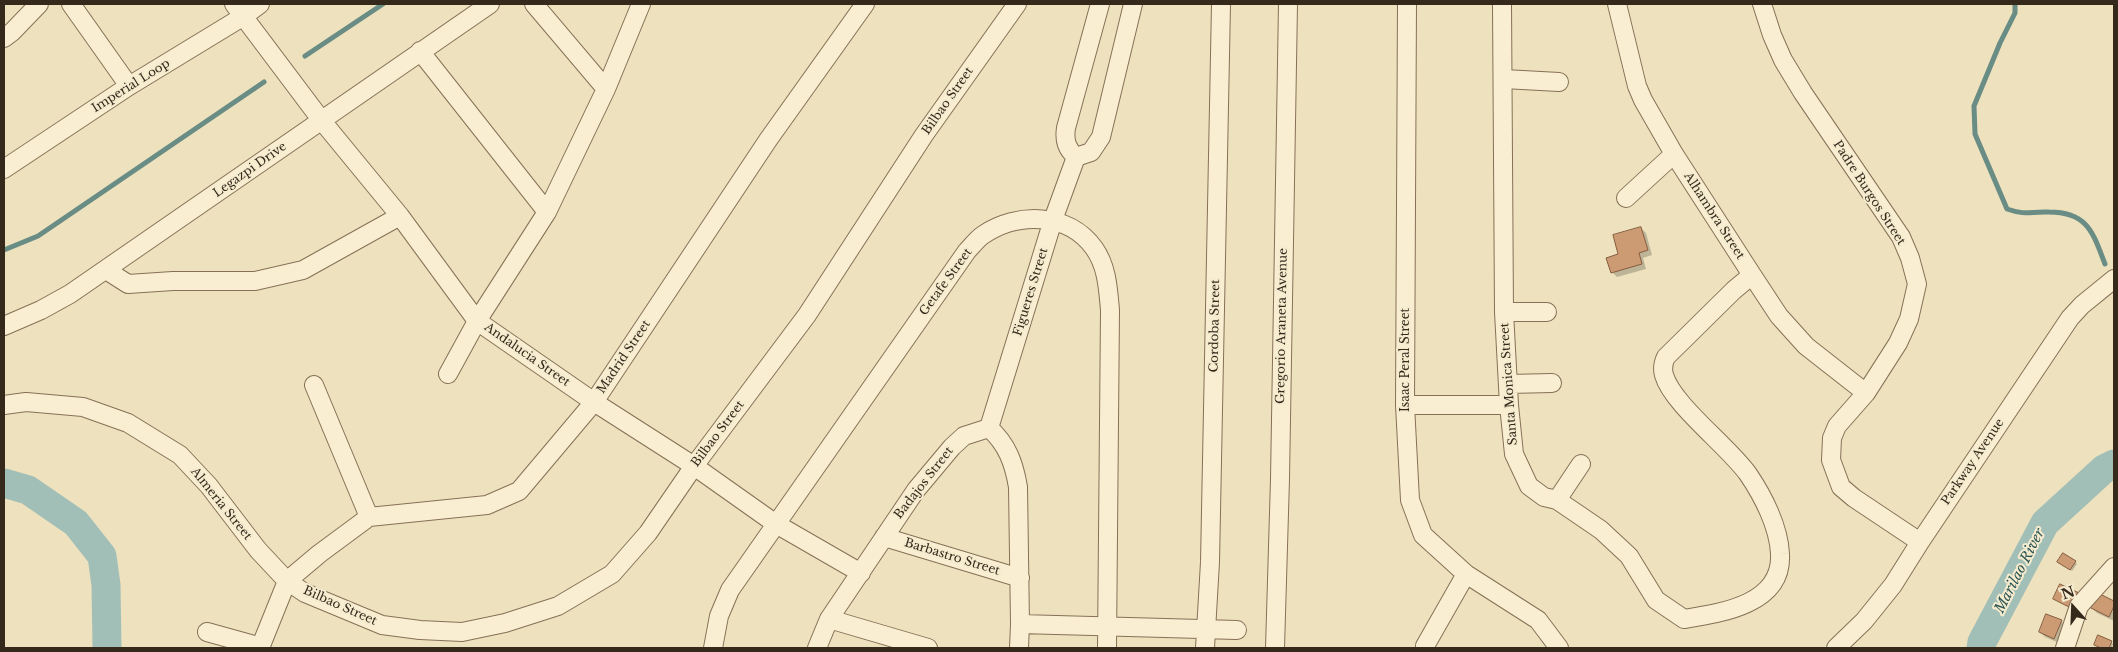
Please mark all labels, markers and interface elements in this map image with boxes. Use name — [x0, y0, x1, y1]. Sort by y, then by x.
street label: Imperial Loop — [89, 56, 173, 116]
street label: Bilbao Street — [919, 64, 977, 138]
street label: Padre Burgos Street — [1830, 138, 1908, 248]
street label: Legazpi Drive — [211, 139, 289, 201]
street label: Alhambra Street — [1681, 170, 1747, 262]
street label: Getafe Street — [917, 246, 975, 318]
street label: Figueres Street — [1011, 246, 1051, 338]
street label: Gregorio Araneta Avenue — [1273, 248, 1291, 404]
street label: Cordoba Street — [1207, 279, 1223, 373]
street label: Isaac Peral Street — [1399, 308, 1413, 412]
street label: Madrid Street — [594, 318, 654, 396]
street label: Andalucia Street — [482, 320, 572, 390]
street label: Santa Monica Street — [1498, 322, 1520, 446]
street label: Bilbao Street — [688, 398, 748, 470]
street label: Parkway Avenue — [1939, 416, 2007, 508]
street label: Badajos Street — [892, 444, 956, 522]
street label: Almeria Street — [187, 465, 255, 543]
water label: Marilao River — [1991, 526, 2049, 616]
street label: Barbastro Street — [903, 536, 1001, 578]
north arrow — [2048, 582, 2098, 632]
text: N — [2059, 582, 2077, 604]
street label: Bilbao Street — [301, 583, 379, 629]

